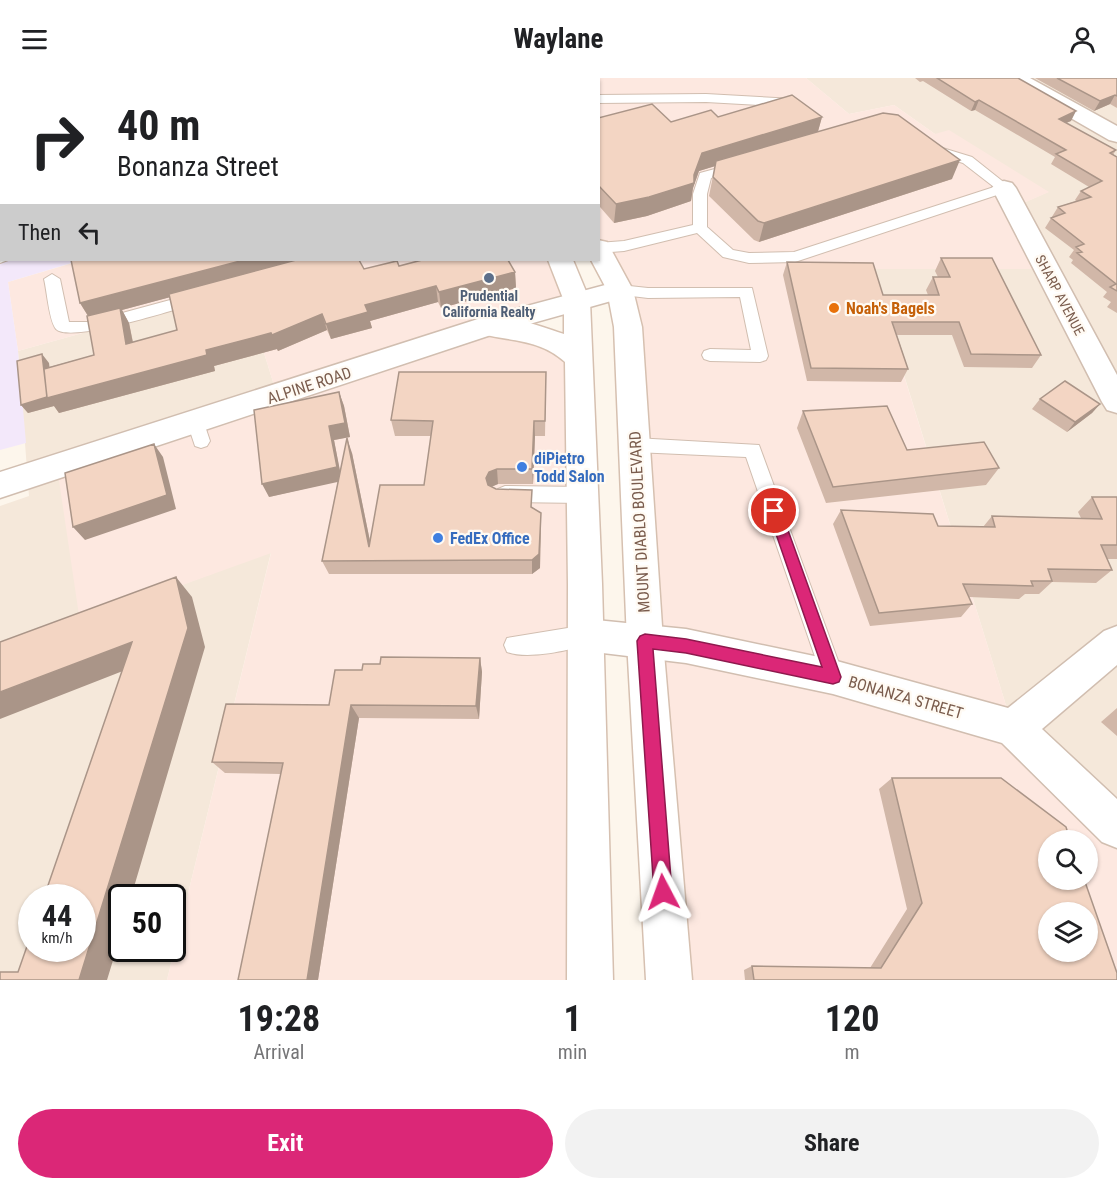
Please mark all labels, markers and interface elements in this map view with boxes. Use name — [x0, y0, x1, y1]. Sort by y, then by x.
icon: menu — [18, 23, 51, 56]
text: Waylane — [513, 23, 604, 55]
icon: person — [1066, 23, 1099, 56]
text: 40 m — [117, 101, 200, 150]
icon: right — [18, 102, 96, 180]
text: Bonanza Street — [117, 151, 279, 183]
icon: left — [73, 216, 106, 249]
text: Then — [18, 220, 61, 245]
street label: SHARP AVENUE — [1032, 252, 1088, 338]
marker: Prudential California Realty — [482, 271, 496, 285]
place label: Prudential California Realty — [442, 288, 536, 320]
place label: Noah's Bagels — [846, 299, 935, 318]
marker: Noah's Bagels — [827, 301, 841, 315]
street label: ALPINE ROAD — [265, 363, 354, 408]
street label: MOUNT DIABLO BOULEVARD — [625, 431, 654, 613]
place label: diPietro Todd Salon — [534, 449, 605, 486]
marker: diPietro Todd Salon — [515, 460, 529, 474]
pin — [748, 485, 799, 536]
icon: arrive — [757, 494, 790, 527]
place label: FedEx Office — [450, 529, 530, 548]
marker: FedEx Office — [431, 531, 445, 545]
street label: BONANZA STREET — [846, 672, 965, 723]
map controls — [1038, 830, 1098, 962]
button: search — [1038, 830, 1098, 890]
position arrow — [631, 860, 695, 924]
speed limit sign: 50 — [108, 884, 186, 962]
text: 44 — [42, 898, 72, 933]
button: layers — [1038, 902, 1098, 962]
text: km/h — [42, 929, 72, 947]
text: 19:28 — [238, 998, 320, 1040]
text: 1 — [563, 998, 582, 1040]
text: 120 — [825, 998, 879, 1040]
text: Arrival — [253, 1040, 304, 1064]
text: min — [558, 1040, 587, 1064]
text: m — [845, 1040, 860, 1064]
button: Exit — [18, 1109, 553, 1178]
button: Share — [565, 1109, 1099, 1178]

